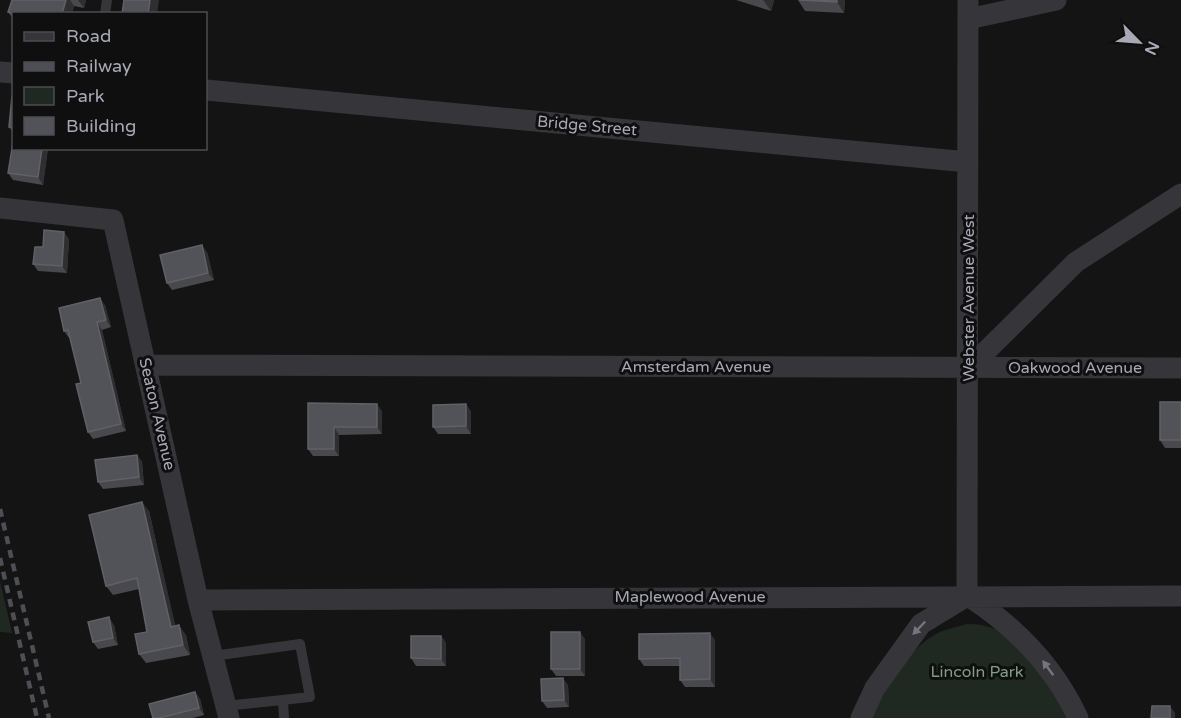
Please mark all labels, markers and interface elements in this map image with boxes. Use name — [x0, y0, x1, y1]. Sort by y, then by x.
legend — [12, 12, 207, 150]
north arrow — [1109, 12, 1169, 72]
text: Road — [66, 25, 111, 47]
text: N — [1140, 38, 1163, 58]
text: Railway — [66, 55, 132, 77]
text: Park — [66, 85, 105, 107]
street label: Bridge Street — [536, 112, 638, 140]
text: Building — [66, 115, 136, 137]
street label: Webster Avenue West — [959, 214, 979, 382]
street label: Seaton Avenue — [134, 356, 180, 472]
street label: Amsterdam Avenue — [621, 357, 771, 377]
street label: Oakwood Avenue — [1008, 358, 1142, 378]
street label: Maplewood Avenue — [614, 587, 766, 607]
one-way arrow — [913, 621, 927, 635]
one-way arrow — [1042, 661, 1054, 677]
park label: Lincoln Park — [930, 662, 1024, 682]

